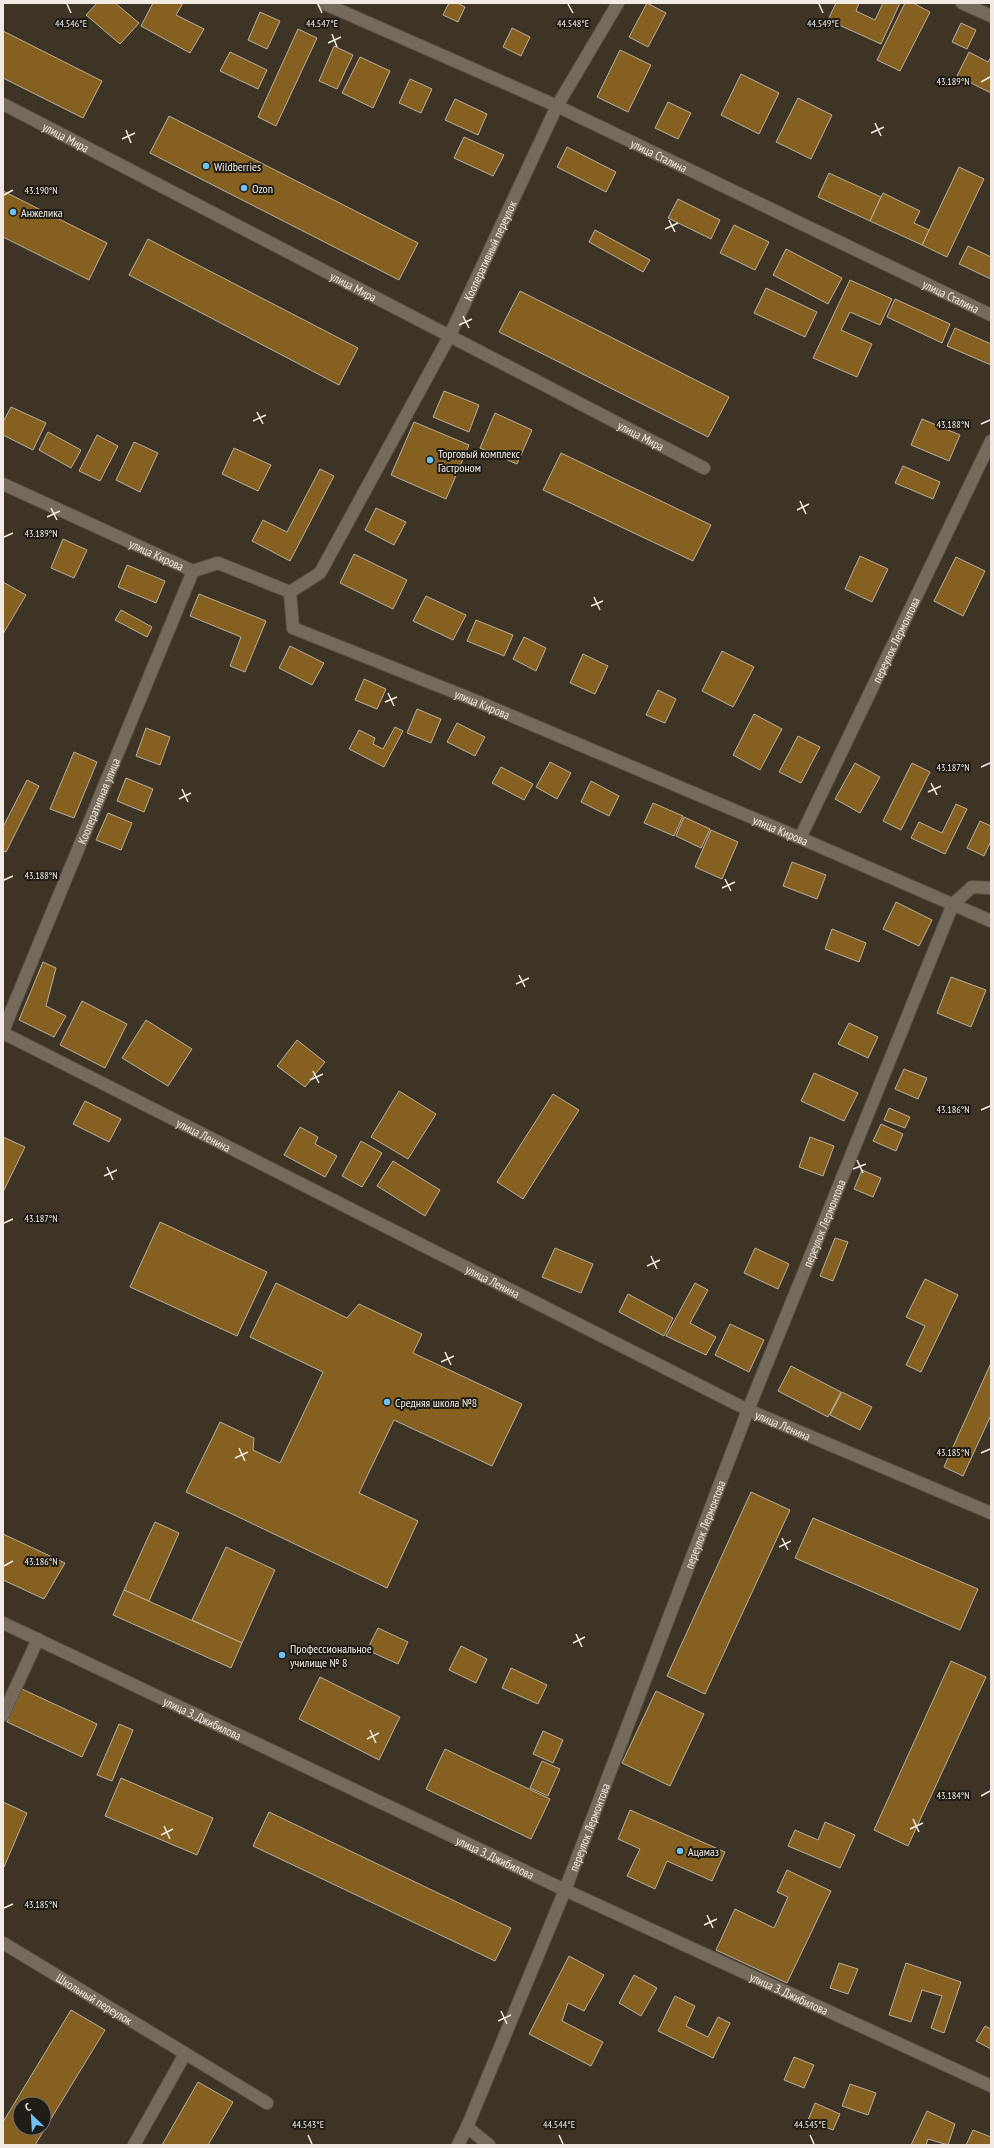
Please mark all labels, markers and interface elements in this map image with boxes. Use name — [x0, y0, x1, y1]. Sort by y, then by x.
text: 44.546°E — [55, 17, 87, 30]
text: 44.547°E — [306, 17, 338, 30]
text: 44.548°E — [557, 17, 589, 30]
text: 44.549°E — [807, 17, 839, 30]
text: 43.189°N — [936, 75, 970, 88]
street label: улица Мира — [40, 118, 92, 155]
street label: улица Сталина — [628, 135, 690, 175]
place label: Wildberries — [214, 159, 261, 174]
marker: Wildberries — [201, 161, 211, 171]
place label: Ozon — [252, 181, 273, 196]
marker: Ozon — [239, 183, 249, 193]
text: 43.190°N — [24, 184, 58, 197]
street label: Кооперативный переулок — [460, 198, 519, 303]
place label: Анжелика — [21, 205, 63, 220]
marker: Анжелика — [8, 207, 18, 217]
street label: улица Мира — [328, 268, 379, 304]
street label: улица Сталина — [920, 276, 982, 316]
street label: улица Мира — [615, 417, 667, 454]
text: 43.188°N — [936, 418, 970, 431]
place label: Торговый комплекс Гастроном — [438, 446, 521, 475]
marker: Торговый комплекс Гастроном — [425, 455, 435, 465]
text: 43.189°N — [24, 527, 58, 540]
street label: улица Кирова — [127, 535, 187, 573]
street label: переулок Лермонтова — [868, 594, 922, 685]
street label: улица Кирова — [452, 686, 512, 722]
street label: Кооперативная улица — [74, 755, 123, 846]
text: 43.187°N — [936, 761, 970, 774]
street label: улица Кирова — [751, 812, 811, 848]
text: 43.188°N — [24, 869, 58, 882]
text: 43.186°N — [936, 1103, 970, 1116]
street label: улица Ленина — [174, 1115, 234, 1155]
street label: переулок Лермонтова — [799, 1177, 848, 1269]
text: 43.187°N — [24, 1212, 58, 1225]
street label: улица Ленина — [463, 1261, 523, 1301]
place label: Средняя школа №8 — [395, 1395, 477, 1410]
marker: Средняя школа №8 — [382, 1397, 392, 1407]
street label: улица Ленина — [753, 1406, 813, 1443]
text: 43.185°N — [936, 1446, 970, 1459]
street label: переулок Лермонтова — [681, 1478, 728, 1571]
text: 43.186°N — [24, 1555, 58, 1568]
place label: Профессиональное училище № 8 — [290, 1641, 372, 1670]
marker: Профессиональное училище № 8 — [277, 1650, 287, 1660]
street label: улица З. Джибилова — [161, 1693, 244, 1743]
street label: переулок Лермонтова — [565, 1781, 613, 1873]
text: 43.184°N — [936, 1789, 970, 1802]
street label: улица З. Джибилова — [454, 1832, 537, 1882]
place label: Ацамаз — [688, 1844, 719, 1859]
marker: Ацамаз — [675, 1846, 685, 1856]
text: 43.185°N — [24, 1898, 58, 1911]
street label: улица З. Джибилова — [748, 1969, 831, 2018]
street label: Школьный переулок — [54, 1970, 136, 2027]
north arrow — [12, 2096, 52, 2136]
text: С — [23, 2100, 33, 2114]
text: 44.543°E — [292, 2118, 324, 2131]
text: 44.544°E — [543, 2118, 575, 2131]
text: 44.545°E — [794, 2118, 826, 2131]

